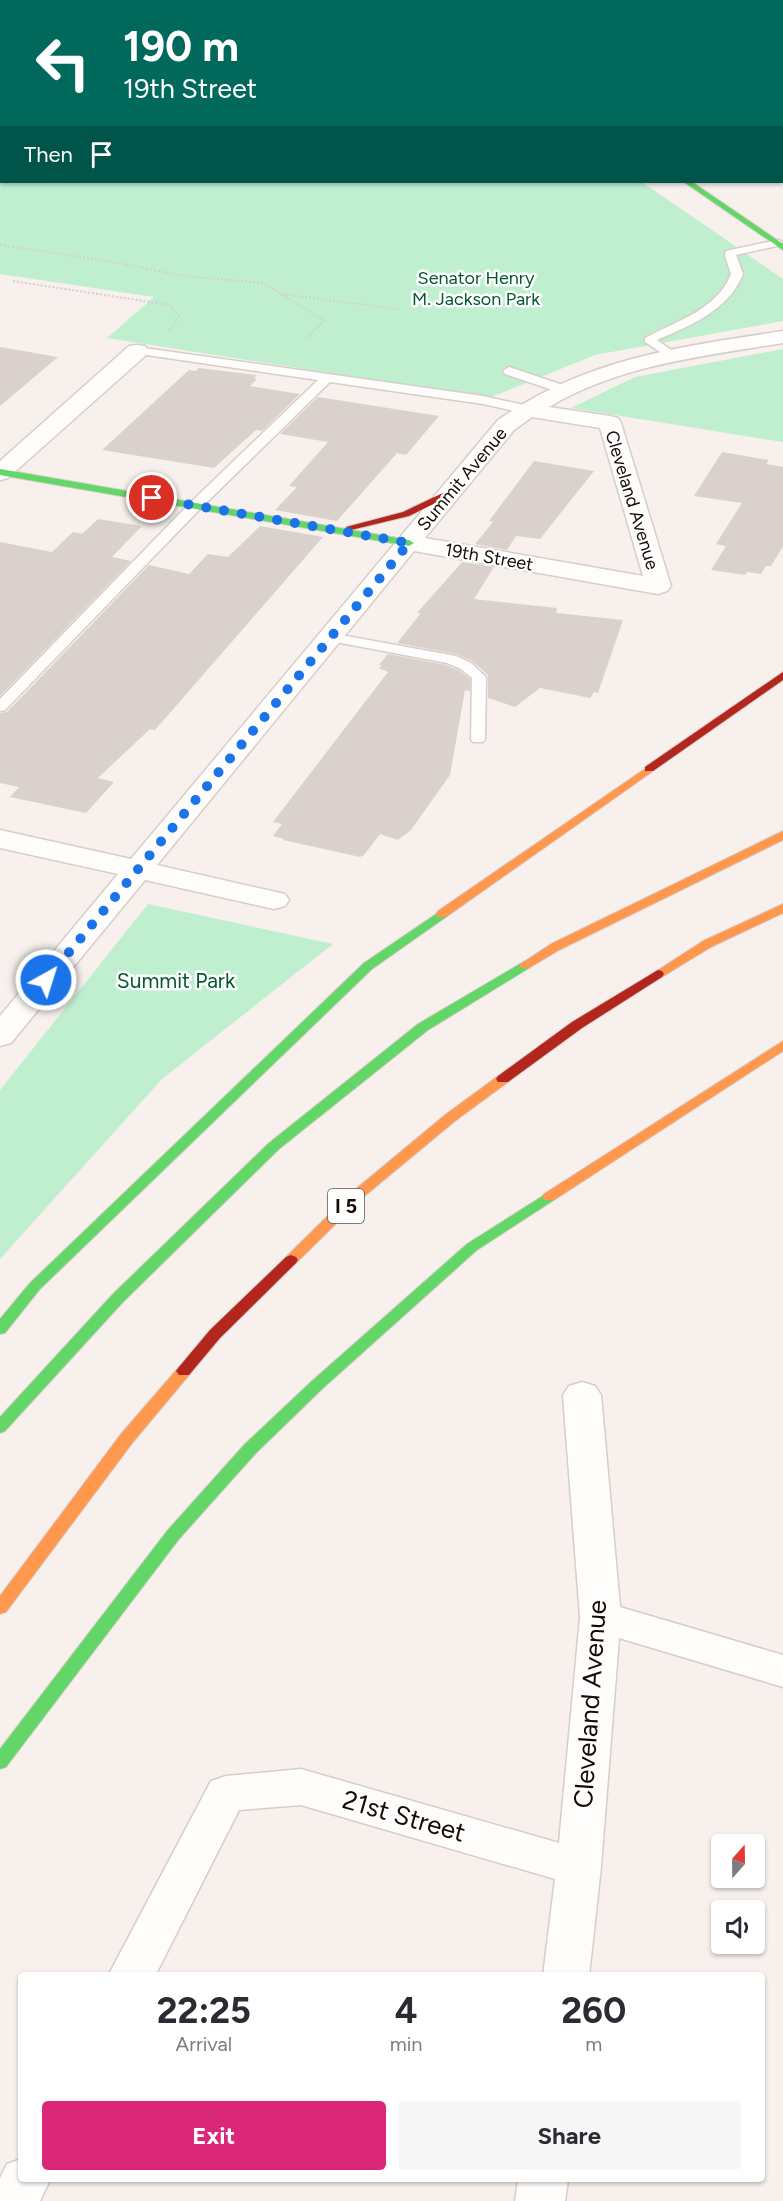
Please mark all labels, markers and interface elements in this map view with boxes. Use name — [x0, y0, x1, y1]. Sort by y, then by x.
text: 190 m — [123, 21, 239, 72]
icon: left — [24, 24, 102, 102]
text: 19th Street — [123, 72, 257, 105]
icon: arrive — [85, 138, 118, 171]
text: Then — [24, 141, 73, 168]
park label: Senator Henry M. Jackson Park — [412, 267, 540, 310]
street label: Summit Avenue — [412, 423, 512, 535]
street label: Cleveland Avenue — [600, 428, 664, 572]
pin — [126, 472, 177, 523]
icon: arrive — [135, 481, 168, 514]
street label: 19th Street — [443, 538, 535, 576]
position arrow — [14.0, 948, 78.0, 1012]
park label: Summit Park — [117, 968, 236, 993]
road number: I 5 — [328, 1189, 364, 1223]
street label: Cleveland Avenue — [567, 1599, 613, 1809]
street label: 21st Street — [339, 1783, 469, 1849]
north arrow — [711, 1834, 765, 1888]
map controls — [711, 1834, 765, 1954]
button: sound — [711, 1900, 765, 1954]
text: 22:25 — [157, 1989, 251, 2032]
text: 4 — [395, 1989, 418, 2032]
text: 260 — [561, 1989, 626, 2032]
text: Arrival — [176, 2032, 232, 2056]
text: min — [390, 2032, 423, 2056]
text: m — [585, 2032, 602, 2056]
button: Exit — [42, 2101, 386, 2170]
button: Share — [398, 2101, 741, 2170]

